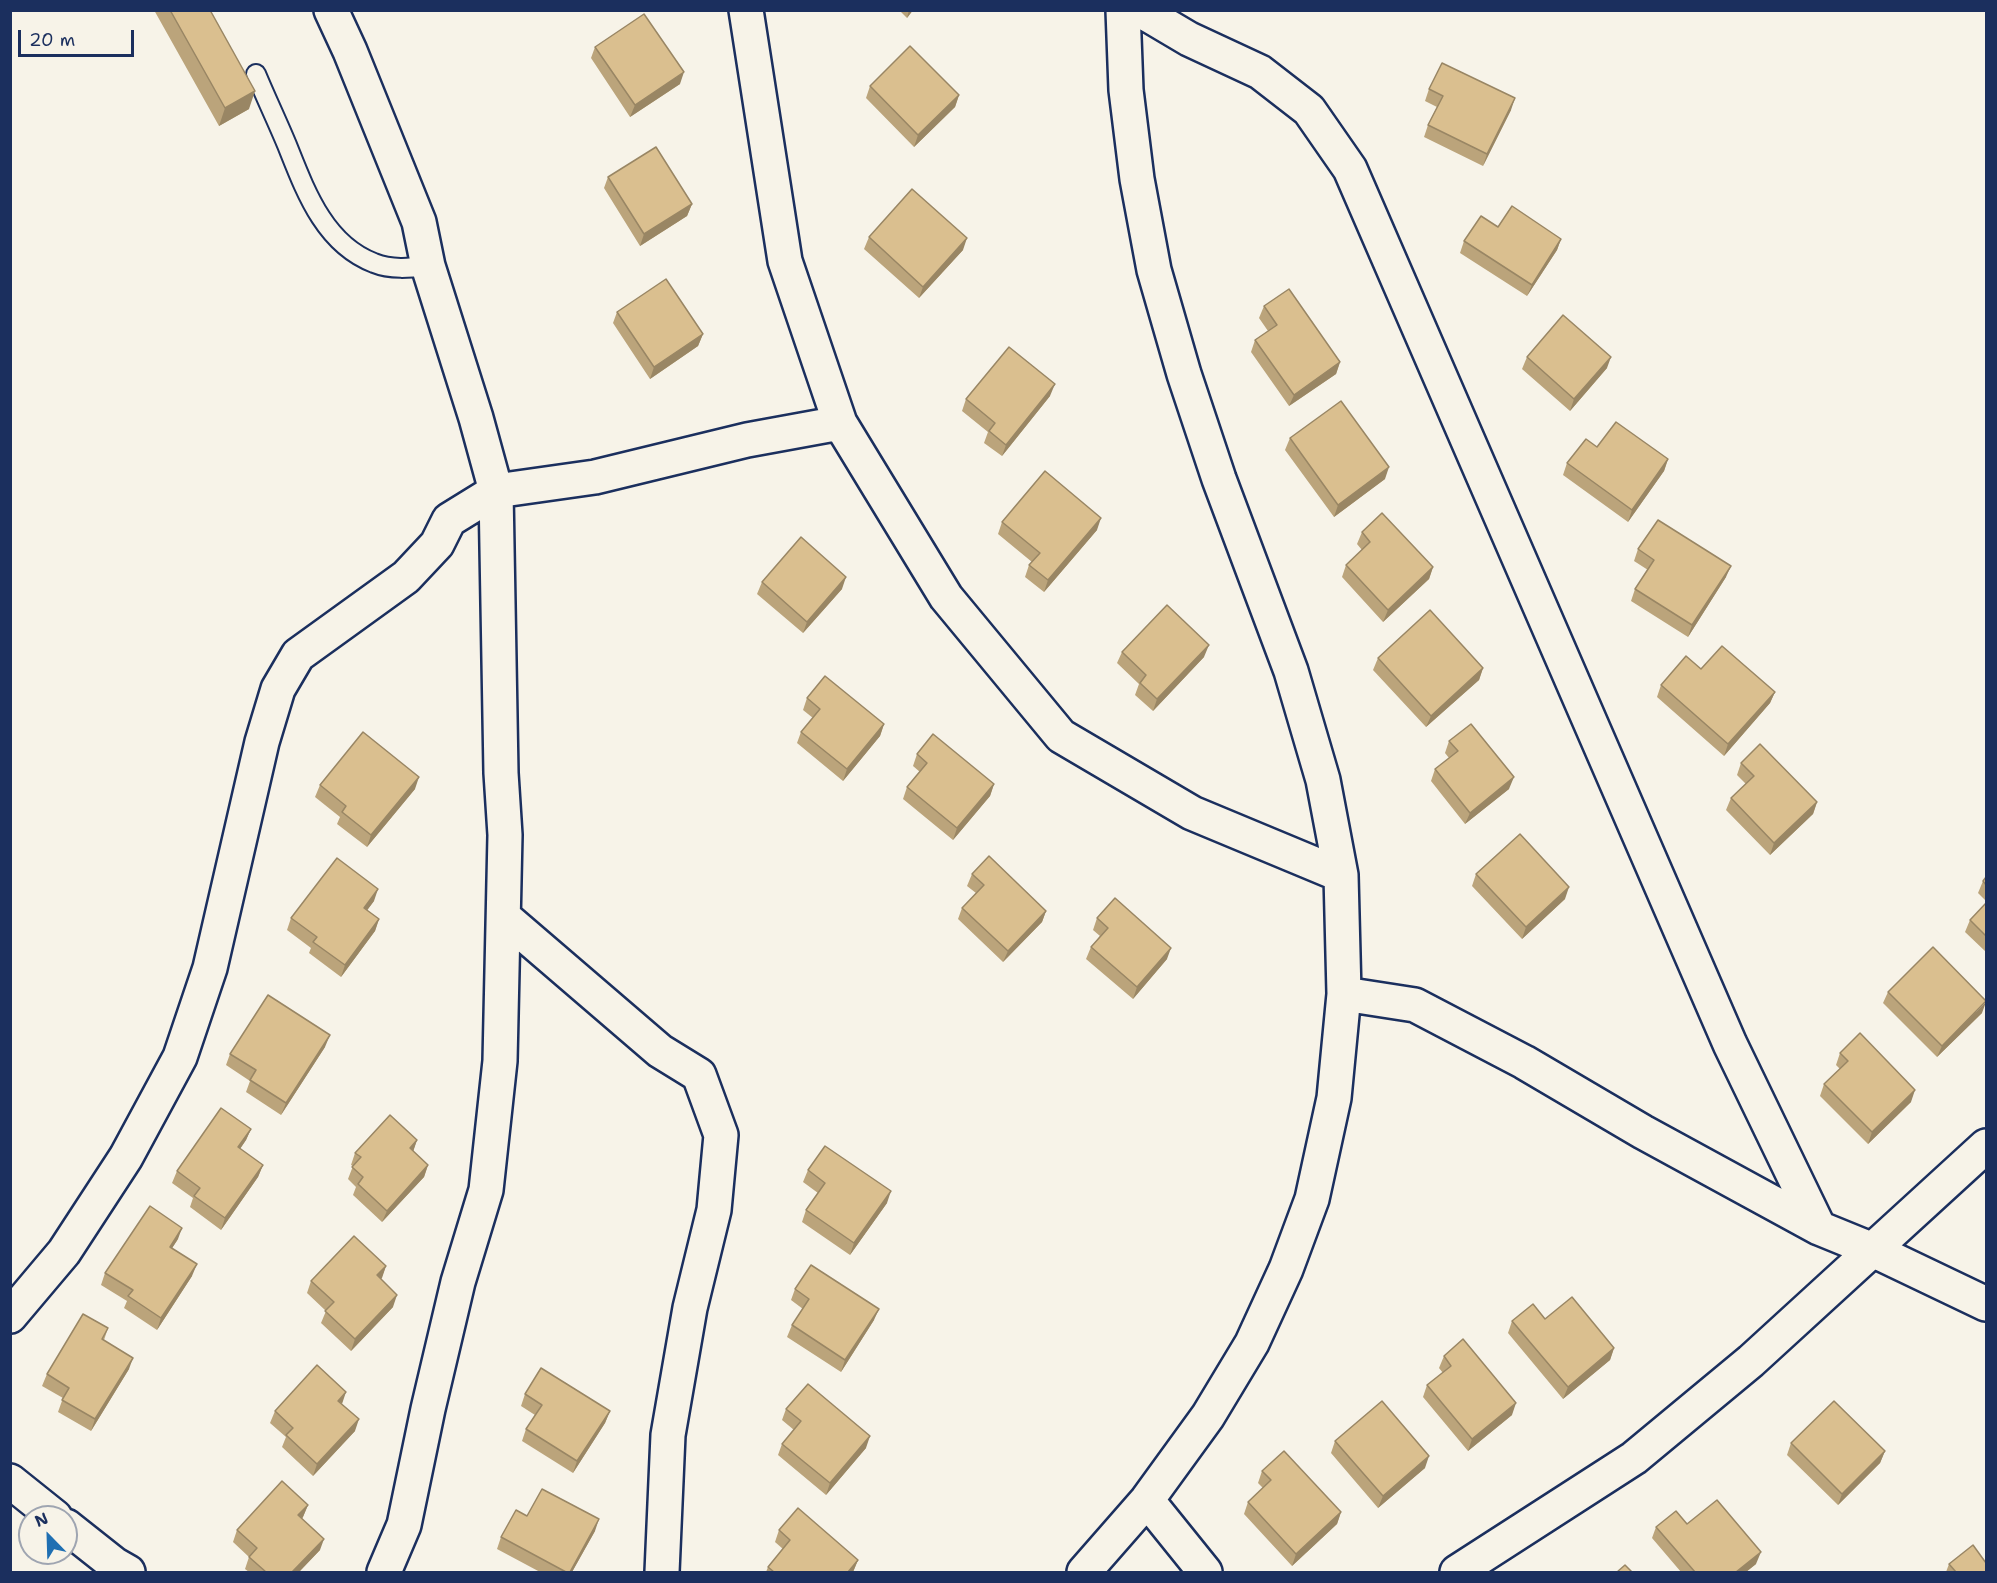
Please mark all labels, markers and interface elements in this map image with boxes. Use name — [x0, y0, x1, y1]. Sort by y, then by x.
scale bar — [21, 18, 136, 56]
text: 20 m — [29, 28, 75, 52]
north arrow — [18, 1505, 78, 1565]
text: N — [32, 1508, 51, 1532]

